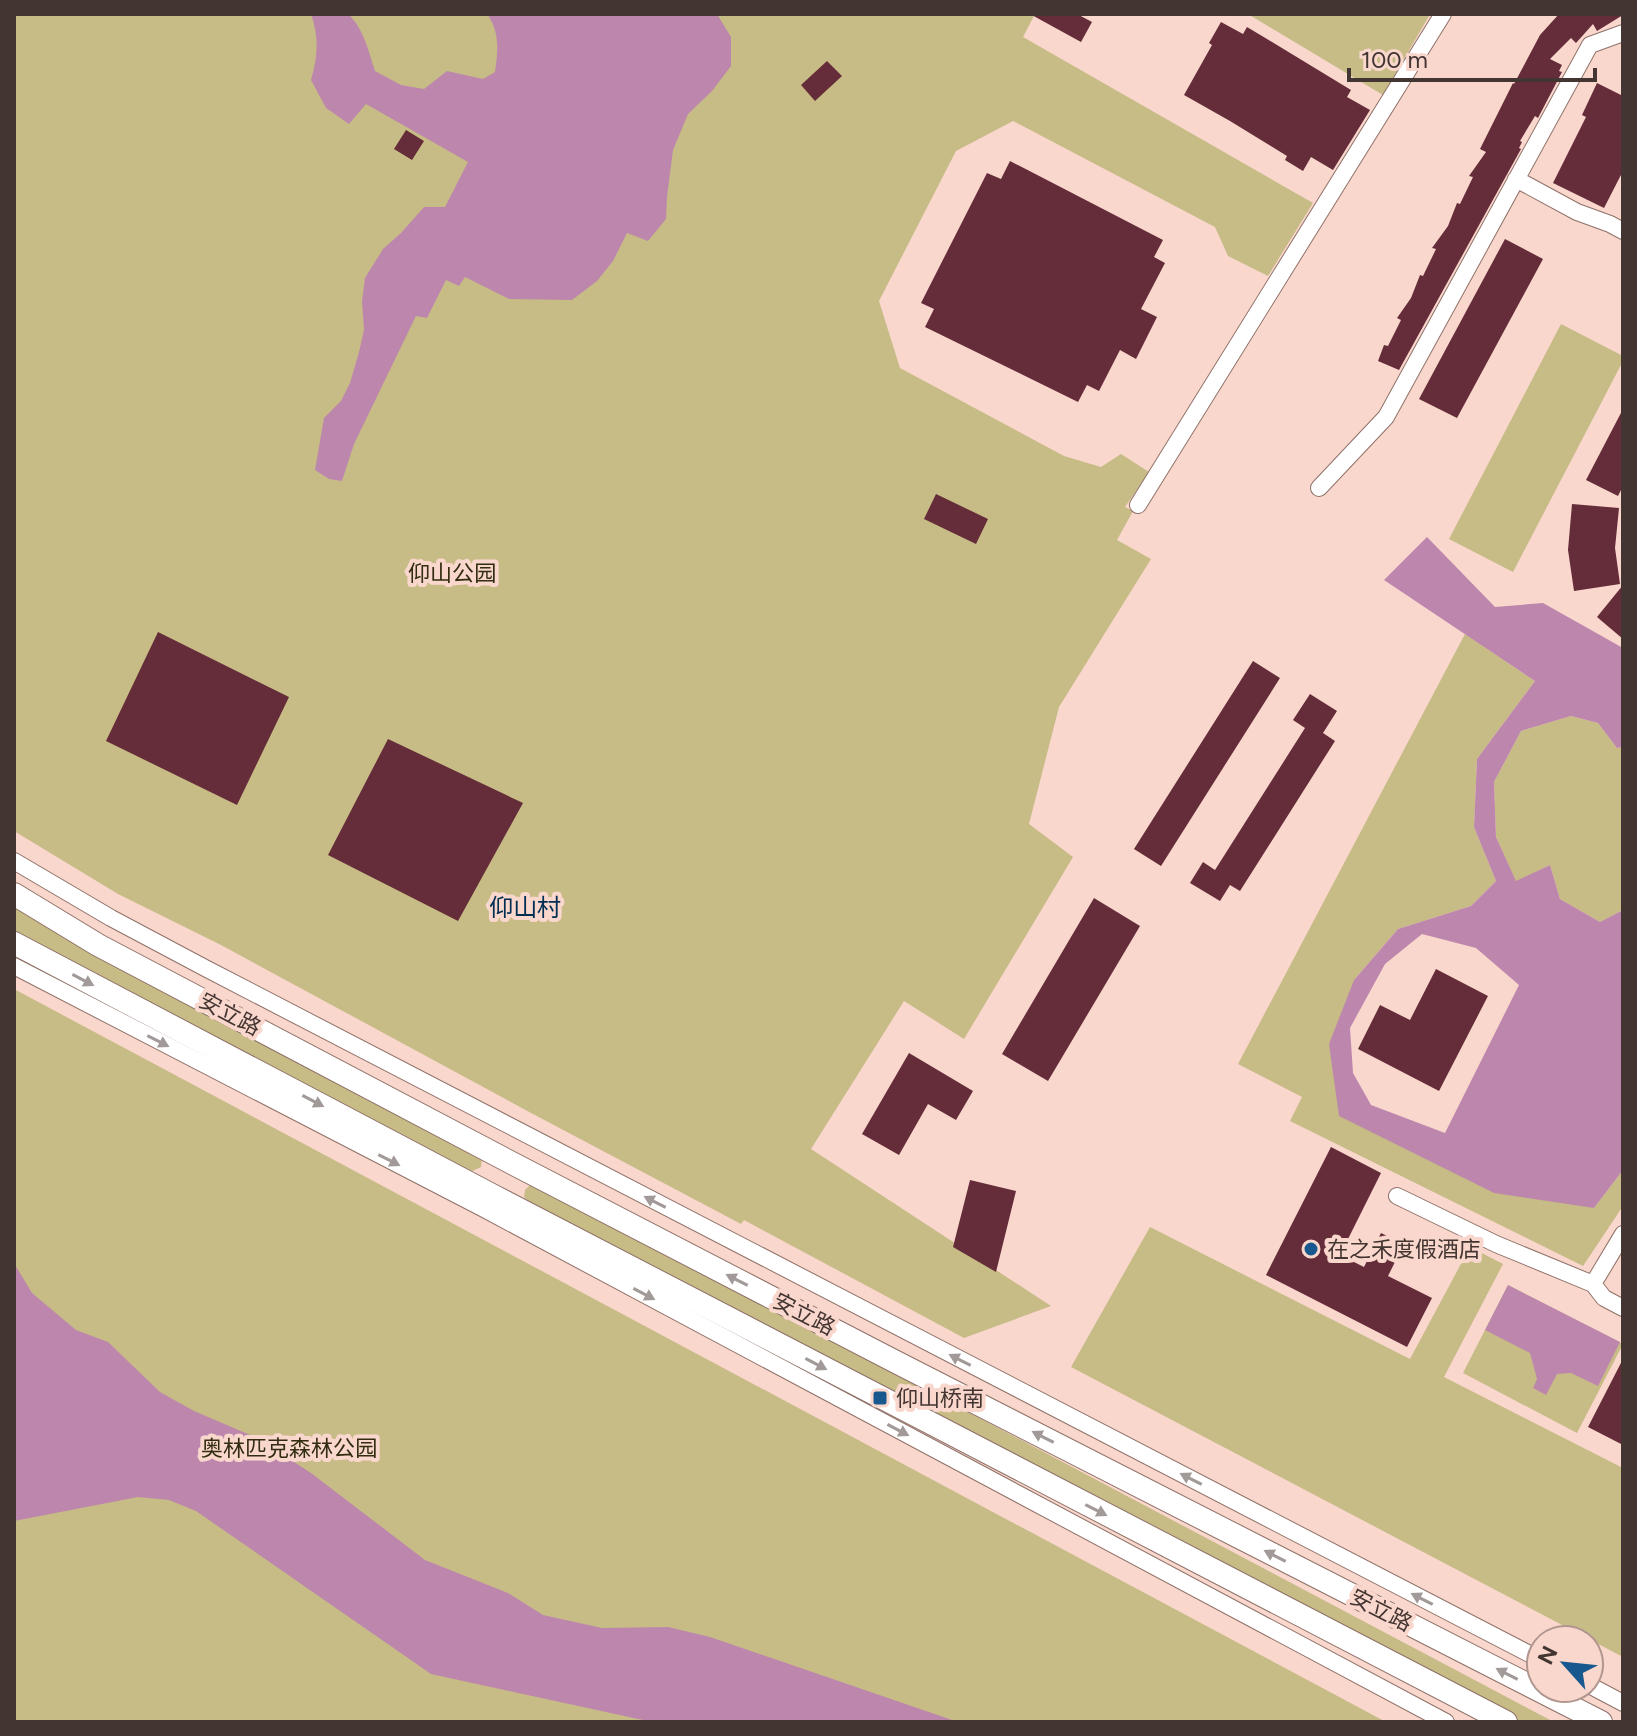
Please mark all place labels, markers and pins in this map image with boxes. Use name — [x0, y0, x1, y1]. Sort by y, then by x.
place label: 在之禾度假酒店 — [1327, 1236, 1481, 1263]
marker: 在之禾度假酒店 — [1302, 1240, 1320, 1258]
place label: 仰山桥南 — [896, 1385, 984, 1412]
marker: 仰山桥南 — [871, 1389, 889, 1407]

